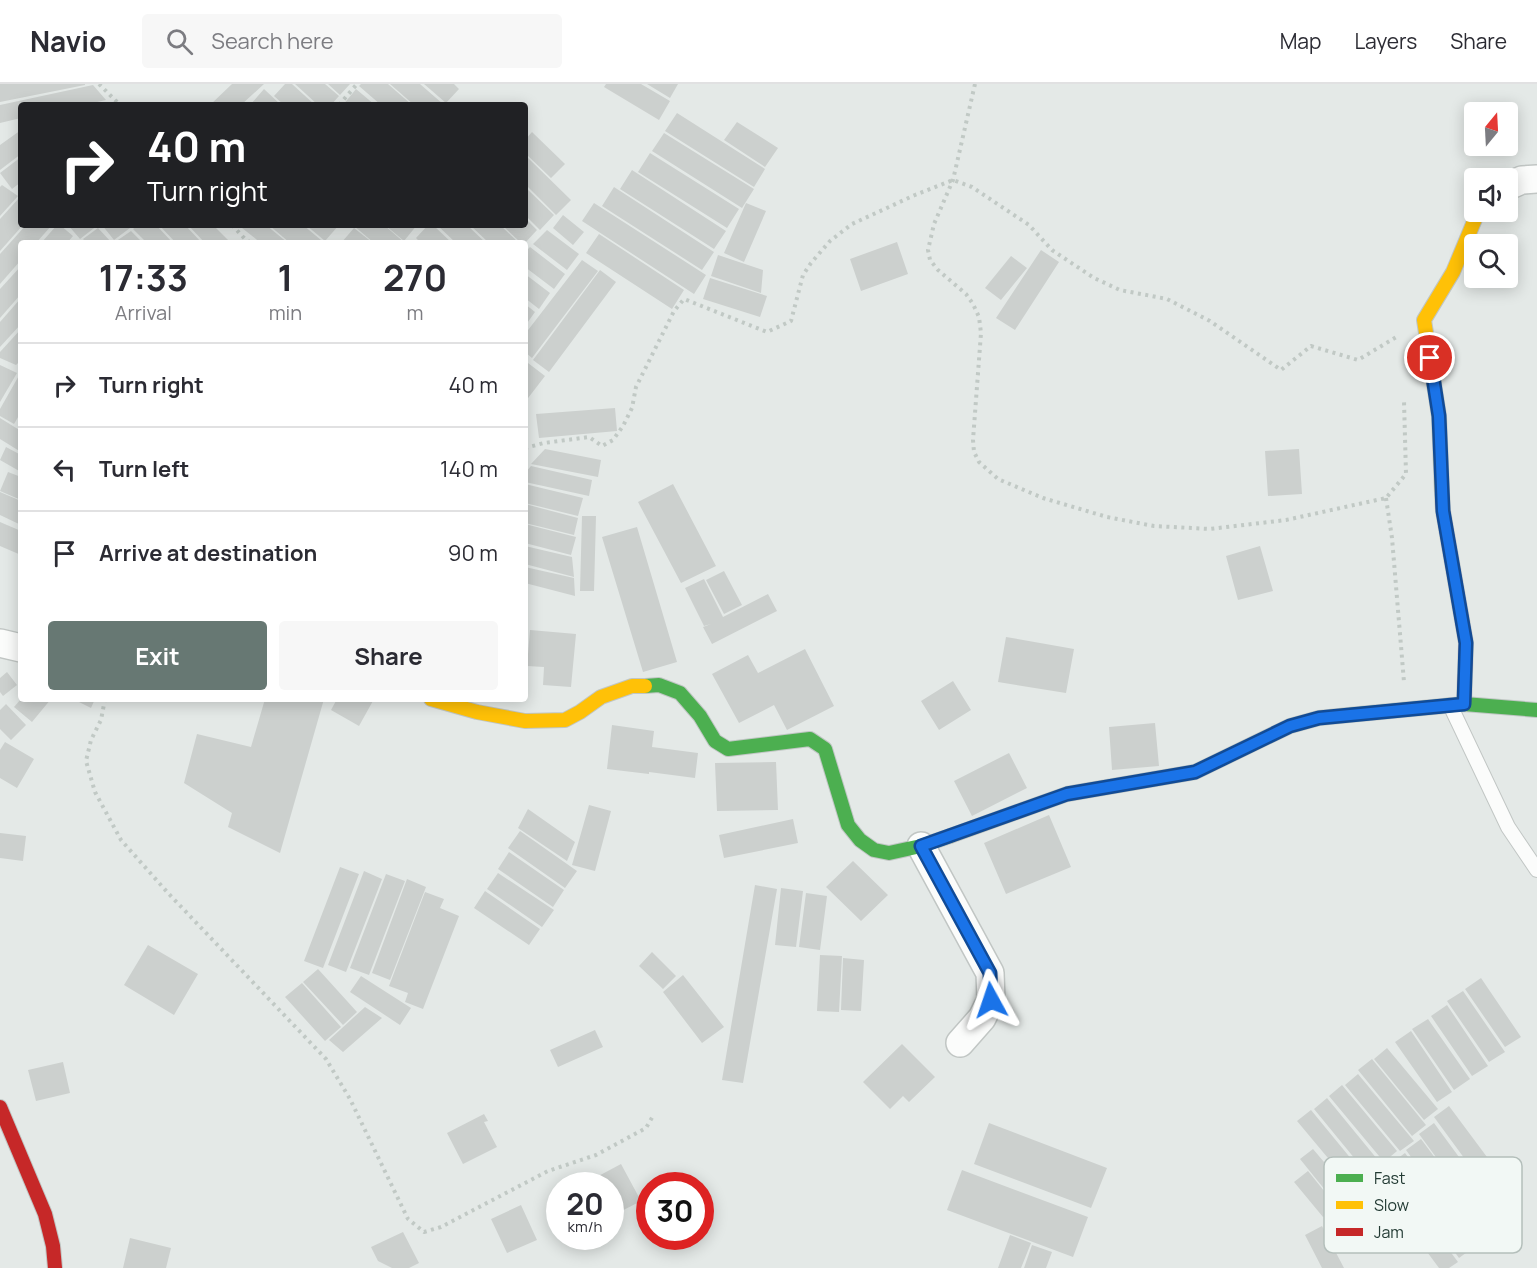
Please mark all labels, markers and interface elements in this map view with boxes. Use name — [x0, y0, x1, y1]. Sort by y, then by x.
search box — [142, 14, 562, 68]
text: Navio — [30, 22, 106, 60]
icon: search — [163, 25, 196, 58]
text: Search here — [211, 26, 334, 56]
text: Map — [1280, 27, 1321, 55]
text: Layers — [1354, 27, 1417, 55]
text: Share — [1450, 27, 1507, 55]
north arrow — [1464, 102, 1518, 156]
map controls — [1464, 102, 1518, 288]
text: 40 m — [147, 117, 246, 175]
icon: right — [48, 126, 126, 204]
button: sound — [1464, 168, 1518, 222]
text: Turn right — [147, 172, 268, 209]
button: search — [1464, 234, 1518, 288]
text: 17:33 — [99, 253, 188, 302]
text: 1 — [278, 253, 293, 302]
text: 270 — [383, 253, 447, 302]
text: Arrival — [115, 299, 172, 326]
text: min — [269, 299, 302, 326]
text: m — [407, 299, 424, 326]
pin — [1404, 332, 1455, 383]
icon: arrive — [1413, 341, 1446, 374]
icon: right — [48, 369, 81, 402]
text: Turn right — [99, 370, 204, 400]
text: 40 m — [449, 370, 498, 400]
icon: left — [48, 453, 81, 486]
text: Turn left — [99, 454, 189, 484]
text: 140 m — [440, 454, 498, 484]
icon: arrive — [48, 537, 81, 570]
text: Arrive at destination — [99, 538, 317, 568]
text: 90 m — [448, 538, 498, 568]
button: Exit — [48, 621, 267, 690]
button: Share — [279, 621, 498, 690]
position arrow — [959, 968, 1023, 1032]
legend — [1324, 1157, 1522, 1253]
text: Fast — [1374, 1167, 1405, 1189]
speed limit sign: 30 — [636, 1172, 714, 1250]
text: 20 — [566, 1183, 604, 1224]
text: Slow — [1374, 1194, 1409, 1216]
text: km/h — [568, 1216, 602, 1237]
text: Jam — [1374, 1221, 1404, 1243]

